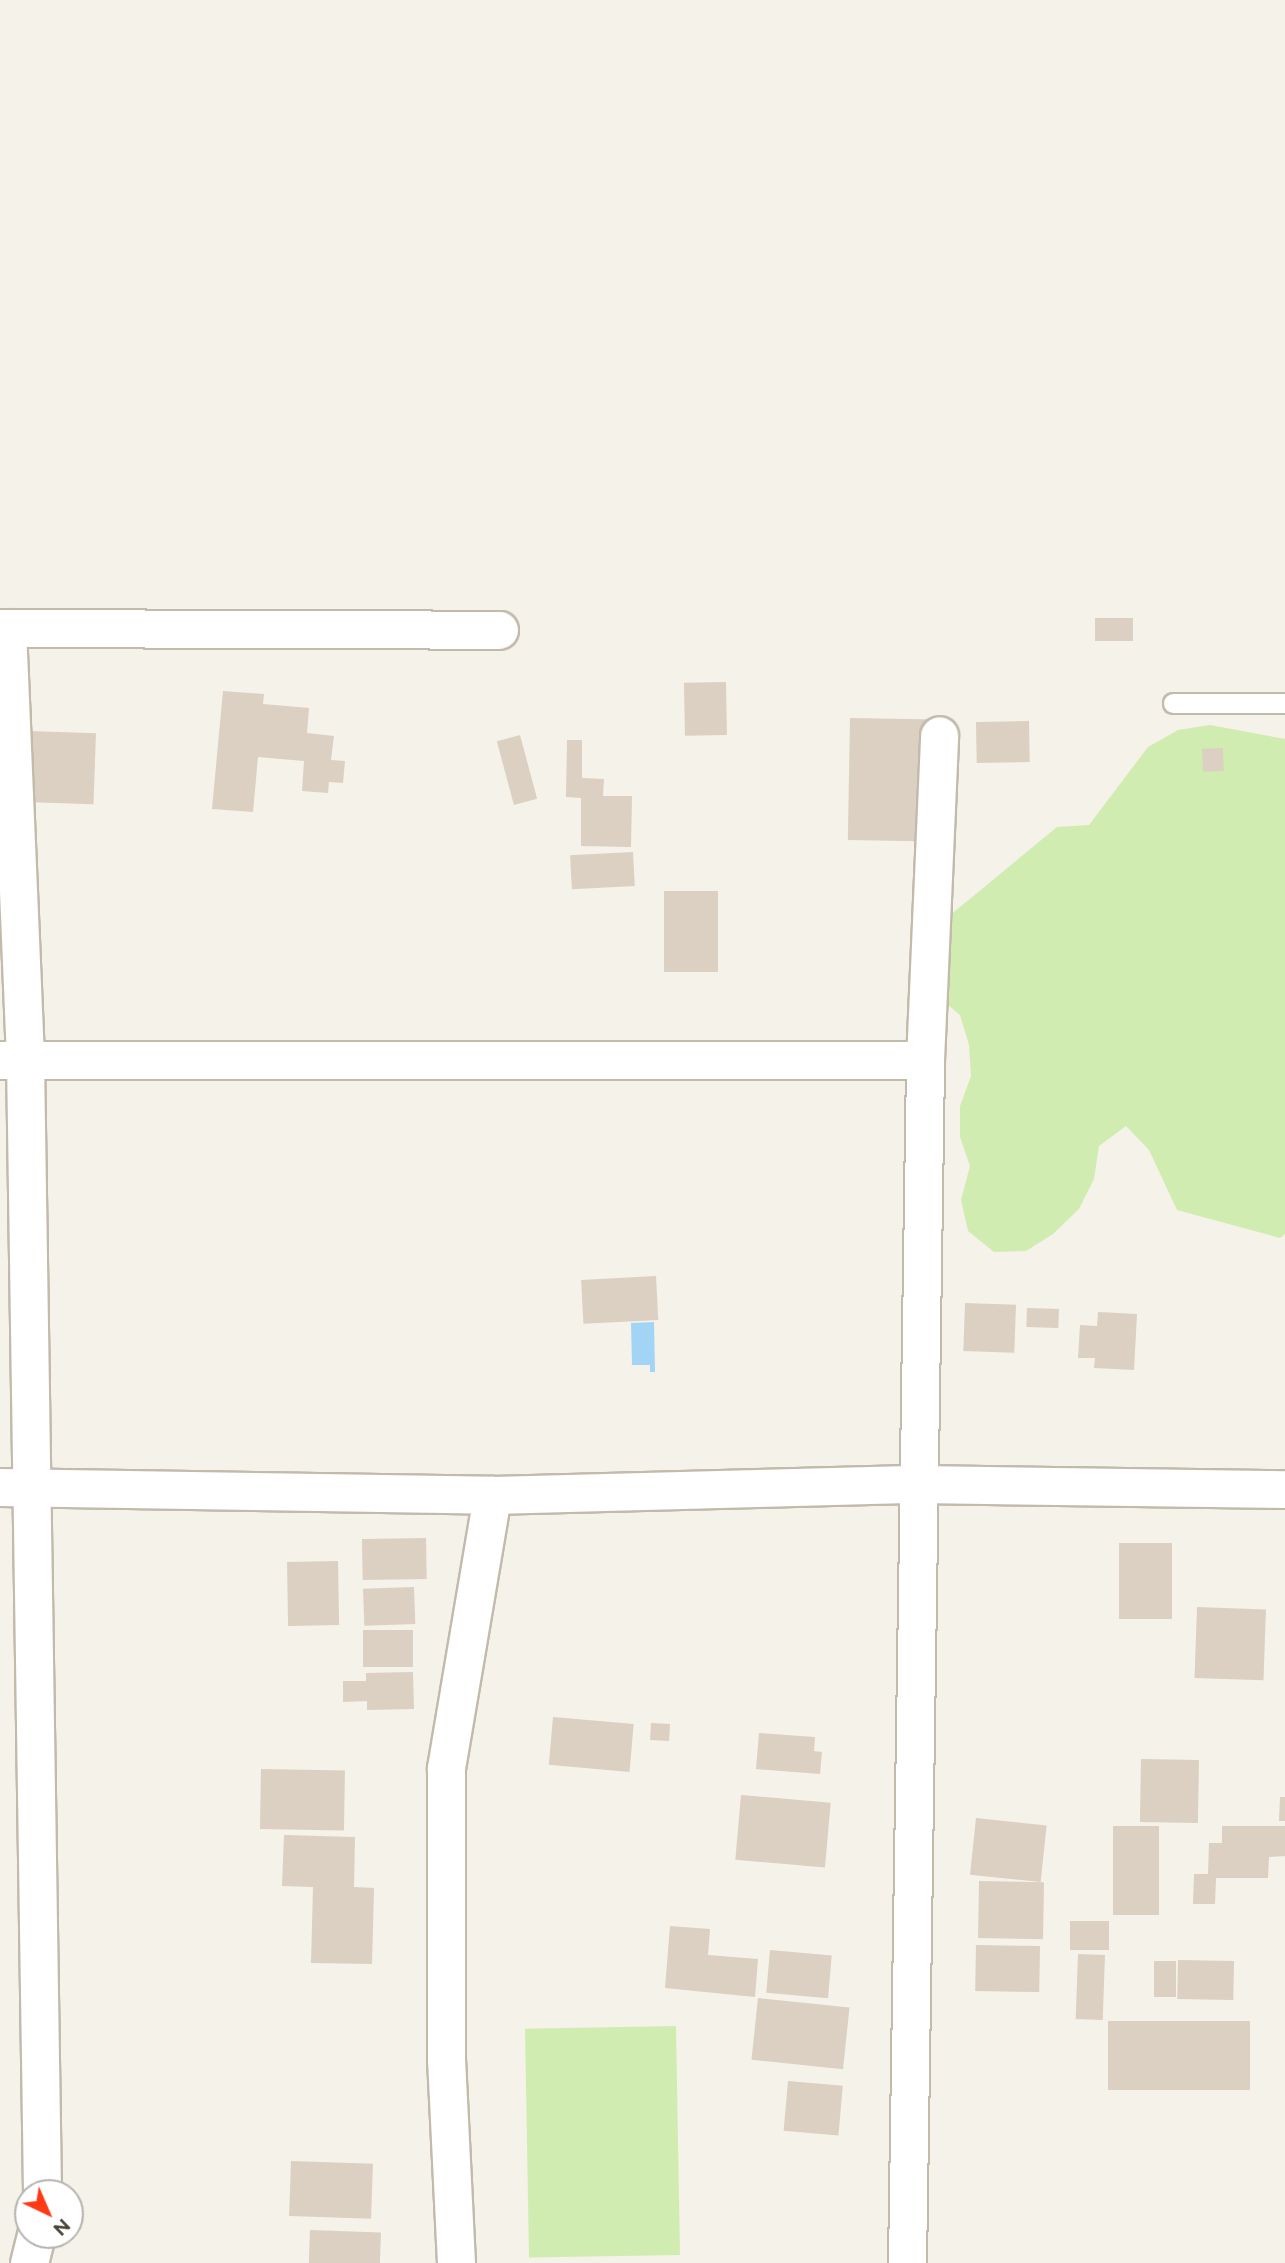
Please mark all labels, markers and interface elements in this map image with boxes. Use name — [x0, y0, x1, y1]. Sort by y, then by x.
north arrow — [14, 2179, 84, 2249]
text: N — [49, 2215, 75, 2241]

